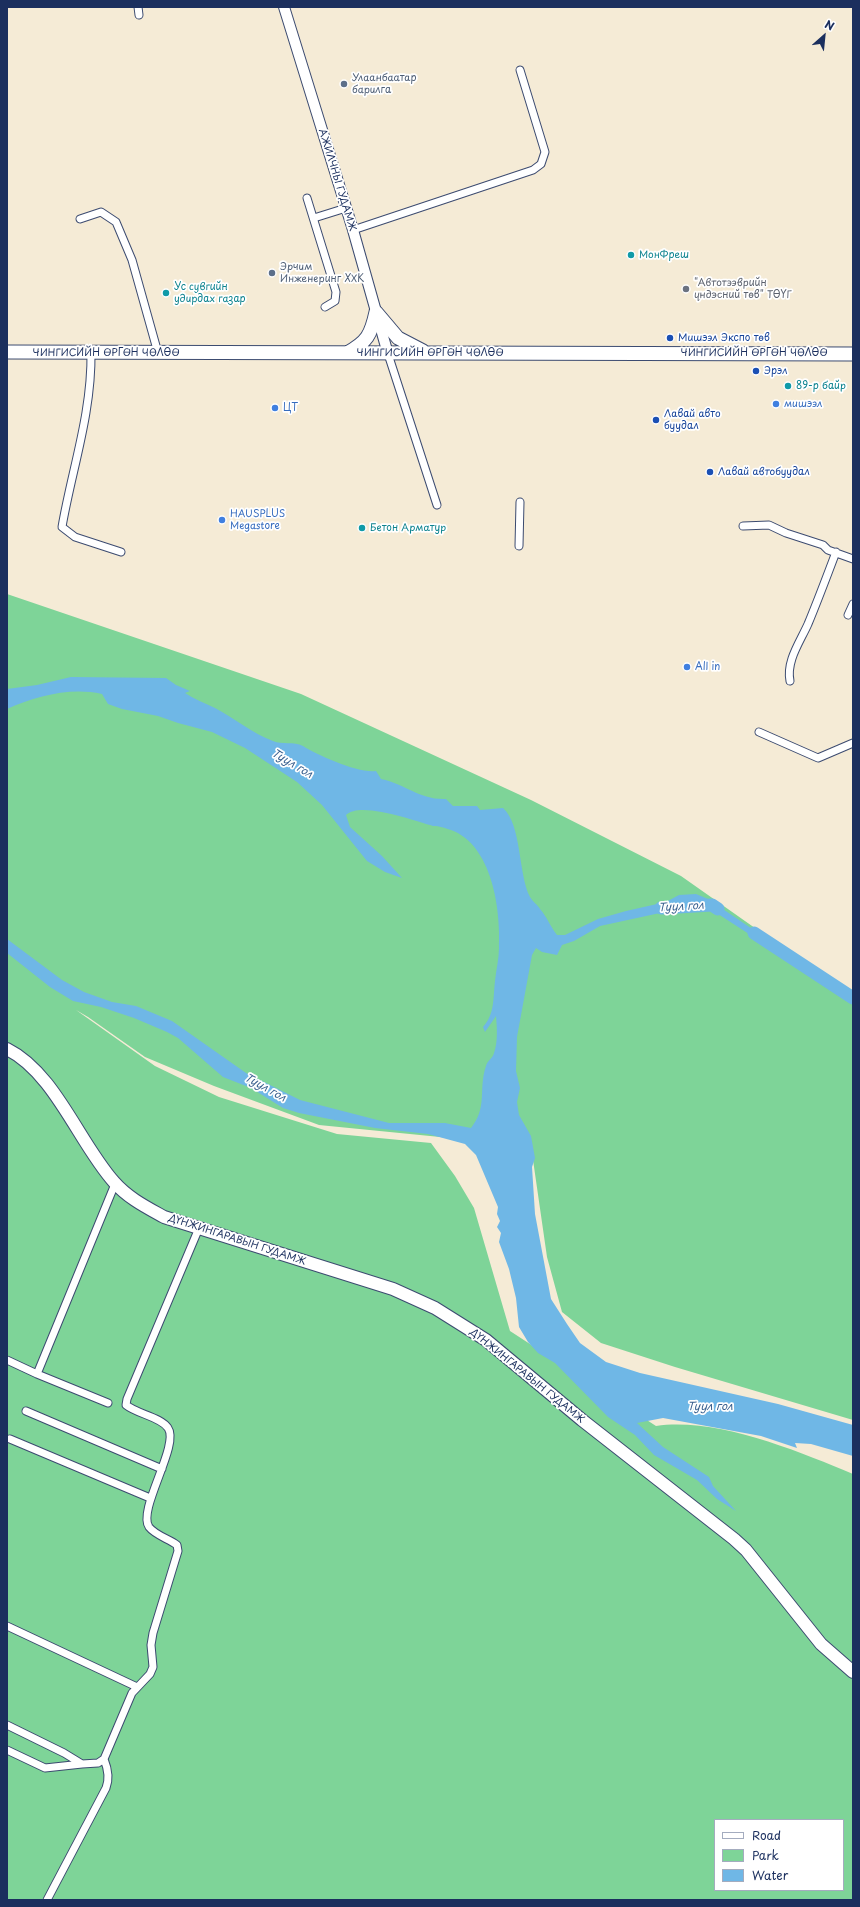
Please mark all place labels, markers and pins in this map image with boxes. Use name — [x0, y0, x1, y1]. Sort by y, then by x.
place label: Улаанбаатар барилга — [352, 72, 416, 96]
marker: Улаанбаатар барилга — [339, 79, 349, 89]
place label: МонФреш — [639, 249, 689, 261]
marker: МонФреш — [626, 250, 636, 260]
place label: Эрчим Инженеринг ХХК — [280, 261, 364, 284]
marker: Эрчим Инженеринг ХХК — [267, 268, 277, 278]
place label: "Автотээврийн үндэсний төв" ТӨҮГ — [694, 277, 792, 300]
place label: Ус сувгийн удирдах газар — [174, 281, 246, 304]
marker: "Автотээврийн үндэсний төв" ТӨҮГ — [681, 284, 691, 294]
marker: Ус сувгийн удирдах газар — [161, 288, 171, 298]
place label: Мишээл Экспо төв — [678, 332, 770, 344]
marker: Мишээл Экспо төв — [665, 333, 675, 343]
place label: Эрэл — [764, 365, 787, 377]
marker: Эрэл — [751, 366, 761, 376]
place label: 89-р байр — [796, 380, 846, 392]
marker: 89-р байр — [783, 381, 793, 391]
place label: мишээл — [784, 398, 822, 410]
marker: мишээл — [771, 399, 781, 409]
place label: ЦТ — [283, 402, 298, 414]
marker: ЦТ — [270, 403, 280, 413]
place label: Лавай авто буудал — [664, 408, 721, 432]
marker: Лавай авто буудал — [651, 415, 661, 425]
place label: Лавай автобуудал — [718, 466, 810, 478]
marker: Лавай автобуудал — [705, 467, 715, 477]
place label: HAUSPLUS Megastore — [230, 508, 285, 532]
marker: HAUSPLUS Megastore — [217, 515, 227, 525]
place label: Бетон Арматур — [370, 522, 446, 534]
marker: Бетон Арматур — [357, 523, 367, 533]
place label: All in — [695, 661, 720, 673]
marker: All in — [682, 662, 692, 672]

